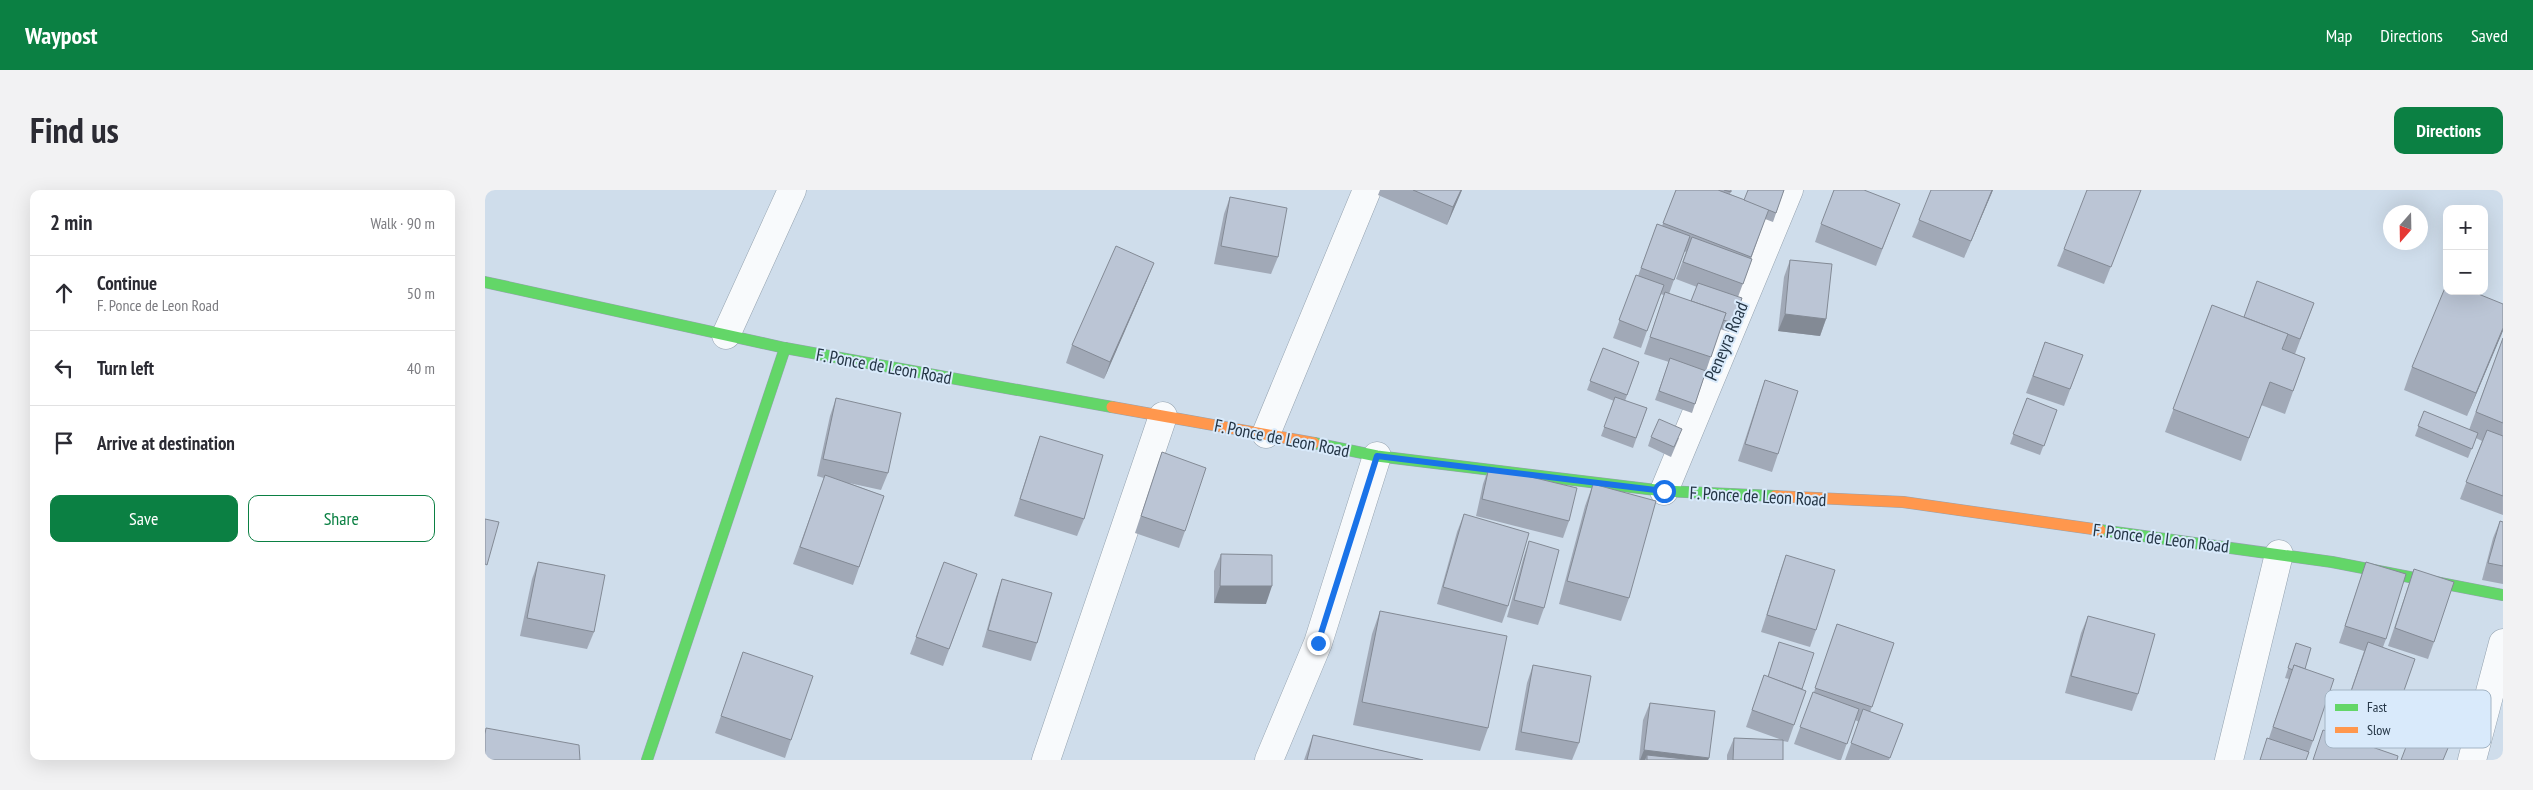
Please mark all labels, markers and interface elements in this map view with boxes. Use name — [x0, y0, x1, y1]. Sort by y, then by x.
text: Waypost — [25, 20, 98, 51]
text: Map — [2326, 24, 2352, 47]
text: Directions — [2380, 24, 2443, 47]
text: Saved — [2471, 24, 2508, 47]
text: Find us — [30, 107, 119, 153]
button: Directions — [2394, 107, 2503, 154]
north arrow — [2383, 205, 2428, 250]
map controls — [2443, 205, 2488, 295]
button: + — [2443, 205, 2488, 250]
text: 2 min — [50, 209, 92, 236]
text: Walk · 90 m — [370, 213, 435, 233]
button: − — [2443, 250, 2488, 295]
text: Continue — [97, 271, 157, 295]
icon: ahead — [50, 279, 78, 307]
text: 50 m — [407, 283, 435, 303]
text: F. Ponce de Leon Road — [97, 295, 219, 315]
street label: Peneyra Road — [1699, 298, 1753, 384]
street label: F. Ponce de Leon Road — [814, 343, 954, 389]
icon: left — [50, 354, 78, 382]
text: Turn left — [97, 356, 154, 380]
text: 40 m — [407, 358, 435, 378]
street label: F. Ponce de Leon Road — [1213, 414, 1351, 462]
icon: arrive — [50, 429, 78, 457]
text: Arrive at destination — [97, 431, 235, 455]
route start — [1653, 480, 1676, 503]
street label: F. Ponce de Leon Road — [1689, 481, 1827, 511]
button: Save — [50, 495, 238, 542]
button: Share — [248, 495, 435, 542]
street label: F. Ponce de Leon Road — [2092, 518, 2230, 558]
route end — [1307, 632, 1330, 655]
legend — [2325, 690, 2491, 748]
text: Fast — [2367, 698, 2387, 716]
text: Slow — [2367, 721, 2391, 739]

